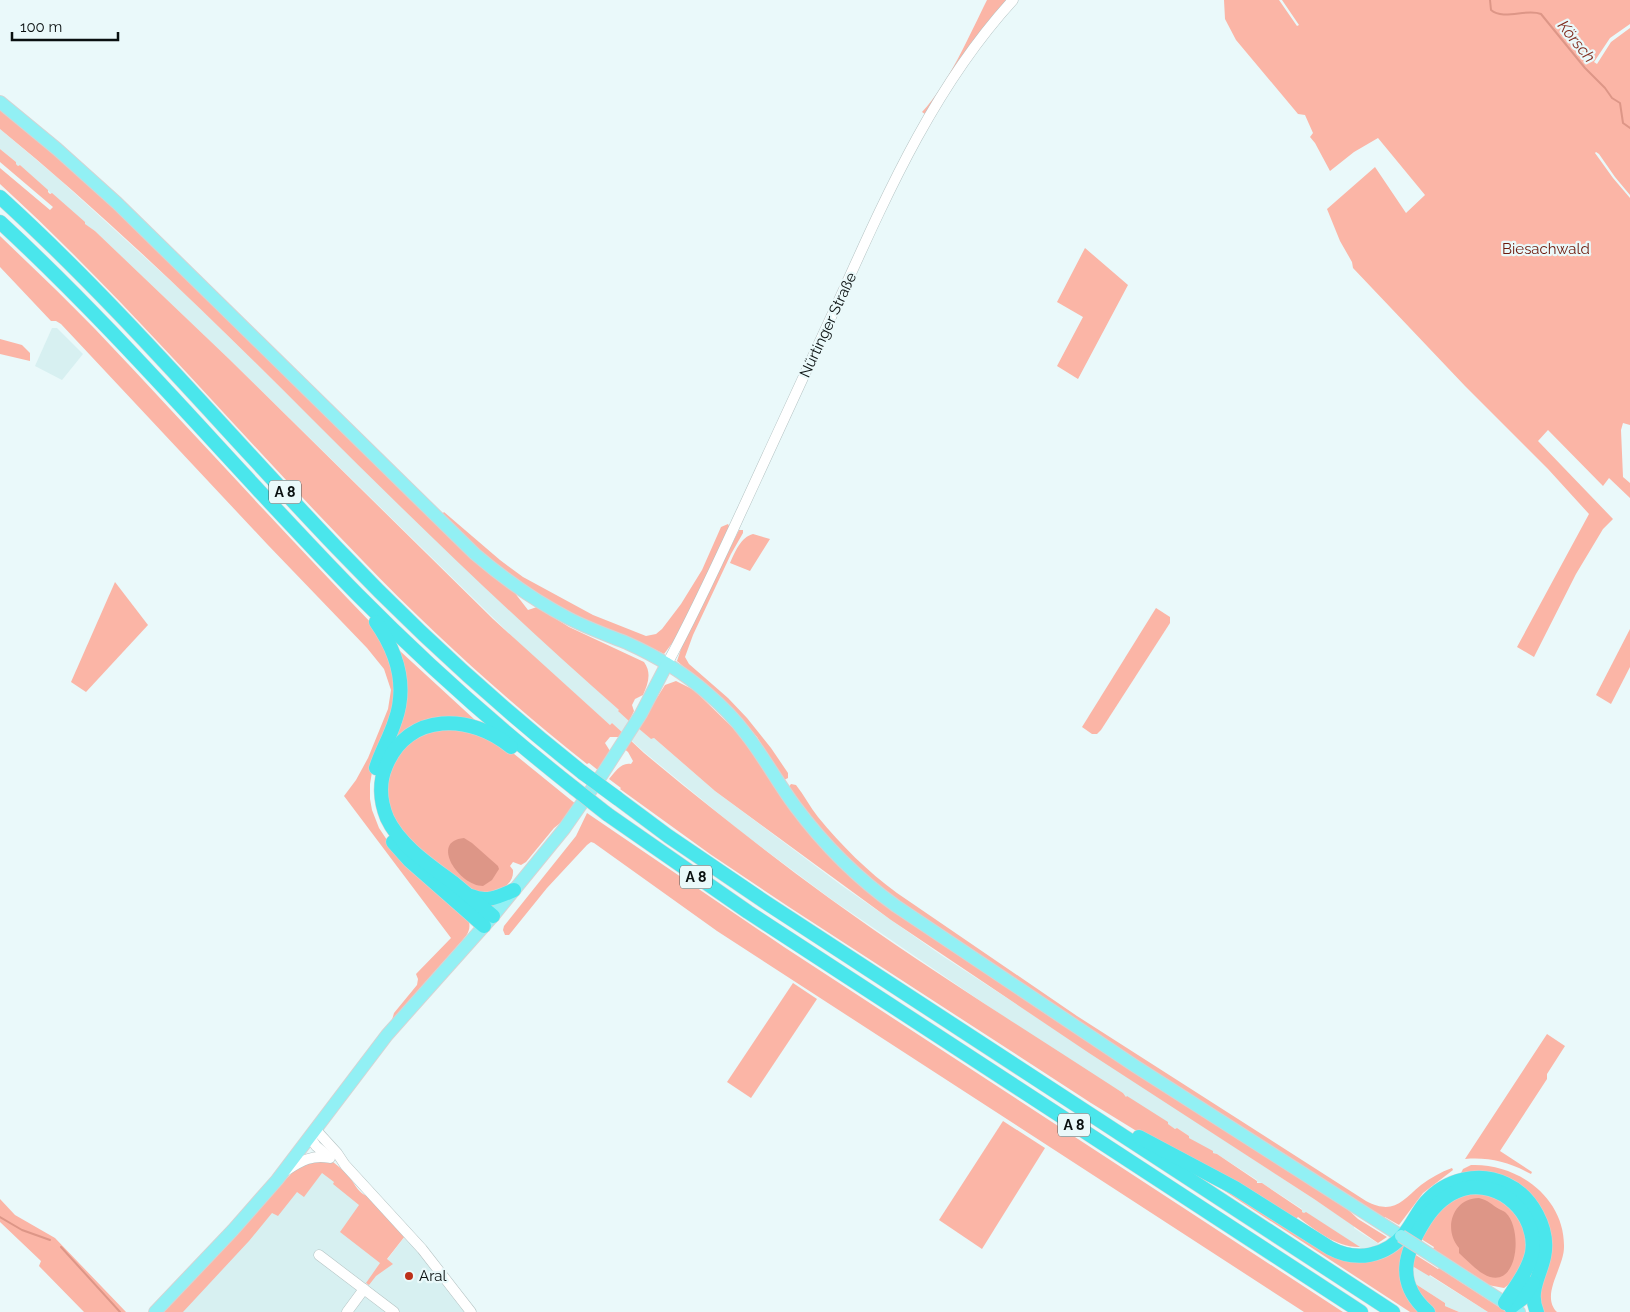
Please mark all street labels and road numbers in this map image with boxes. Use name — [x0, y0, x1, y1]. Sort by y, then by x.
street label: Nürtinger Straße — [796, 269, 860, 381]
road number: A 8 — [269, 481, 301, 504]
road number: A 8 — [680, 866, 712, 889]
road number: A 8 — [1058, 1114, 1090, 1136]

